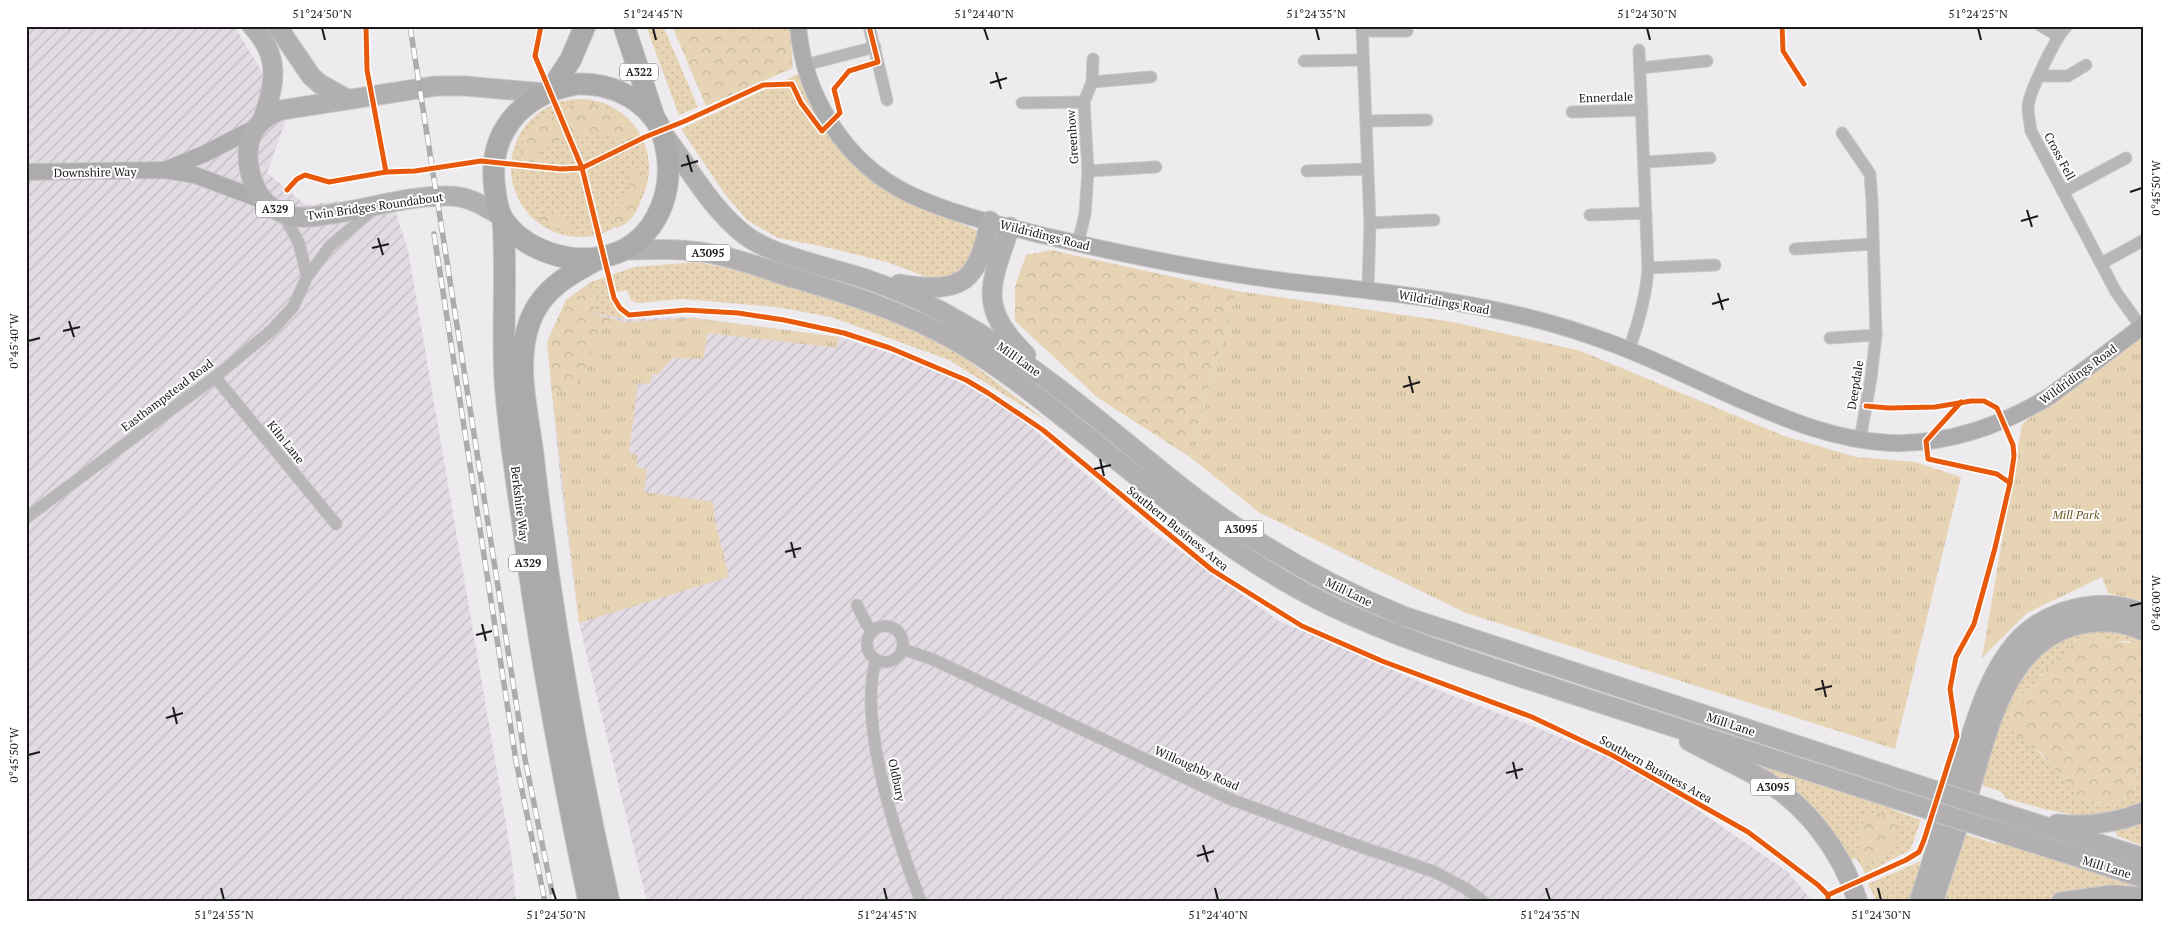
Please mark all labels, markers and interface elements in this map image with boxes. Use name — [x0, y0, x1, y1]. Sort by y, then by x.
text: 51°24'50"N — [292, 6, 352, 21]
text: 51°24'45"N — [623, 6, 683, 21]
text: 51°24'40"N — [954, 6, 1014, 21]
text: 51°24'35"N — [1286, 6, 1346, 21]
text: 51°24'30"N — [1617, 6, 1677, 21]
text: 51°24'25"N — [1948, 6, 2008, 21]
road number: A322 — [620, 64, 658, 80]
street label: Ennerdale — [1579, 89, 1633, 105]
street label: Greenhow — [1063, 109, 1081, 165]
street label: Cross Fell — [2041, 129, 2079, 183]
text: 0°45'50"W — [2148, 159, 2163, 216]
street label: Downshire Way — [53, 164, 137, 180]
street label: Twin Bridges Roundabout — [306, 189, 445, 223]
road number: A329 — [256, 200, 294, 218]
street label: Wildridings Road — [999, 217, 1092, 253]
road number: A3095 — [686, 244, 730, 262]
street label: Wildridings Road — [1397, 287, 1491, 317]
text: 0°45'40"W — [6, 312, 21, 369]
street label: Mill Lane — [994, 339, 1044, 379]
street label: Wildridings Road — [2036, 341, 2120, 407]
street label: Easthampstead Road — [118, 355, 216, 434]
street label: Deepdale — [1844, 359, 1866, 411]
street label: Kiln Lane — [264, 418, 308, 466]
street label: Berkshire Way — [508, 465, 532, 544]
street label: Southern Business Area — [1124, 482, 1232, 574]
park label: Mill Park — [2052, 507, 2100, 522]
road number: A3095 — [1218, 520, 1264, 538]
road number: A329 — [509, 554, 547, 572]
street label: Mill Lane — [1323, 574, 1375, 610]
text: 0°46'00"W — [2148, 574, 2163, 631]
street label: Mill Lane — [1705, 709, 1757, 739]
text: 0°45'50"W — [6, 726, 21, 783]
street label: Southern Business Area — [1597, 732, 1715, 806]
street label: Willoughby Road — [1152, 743, 1242, 793]
street label: Oldbury — [885, 757, 909, 804]
road number: A3095 — [1750, 779, 1796, 796]
street label: Mill Lane — [2081, 853, 2133, 881]
text: 51°24'55"N — [194, 907, 254, 922]
text: 51°24'50"N — [526, 907, 586, 922]
text: 51°24'45"N — [857, 907, 917, 922]
text: 51°24'40"N — [1188, 907, 1248, 922]
text: 51°24'35"N — [1520, 907, 1580, 922]
text: 51°24'30"N — [1851, 907, 1911, 922]

